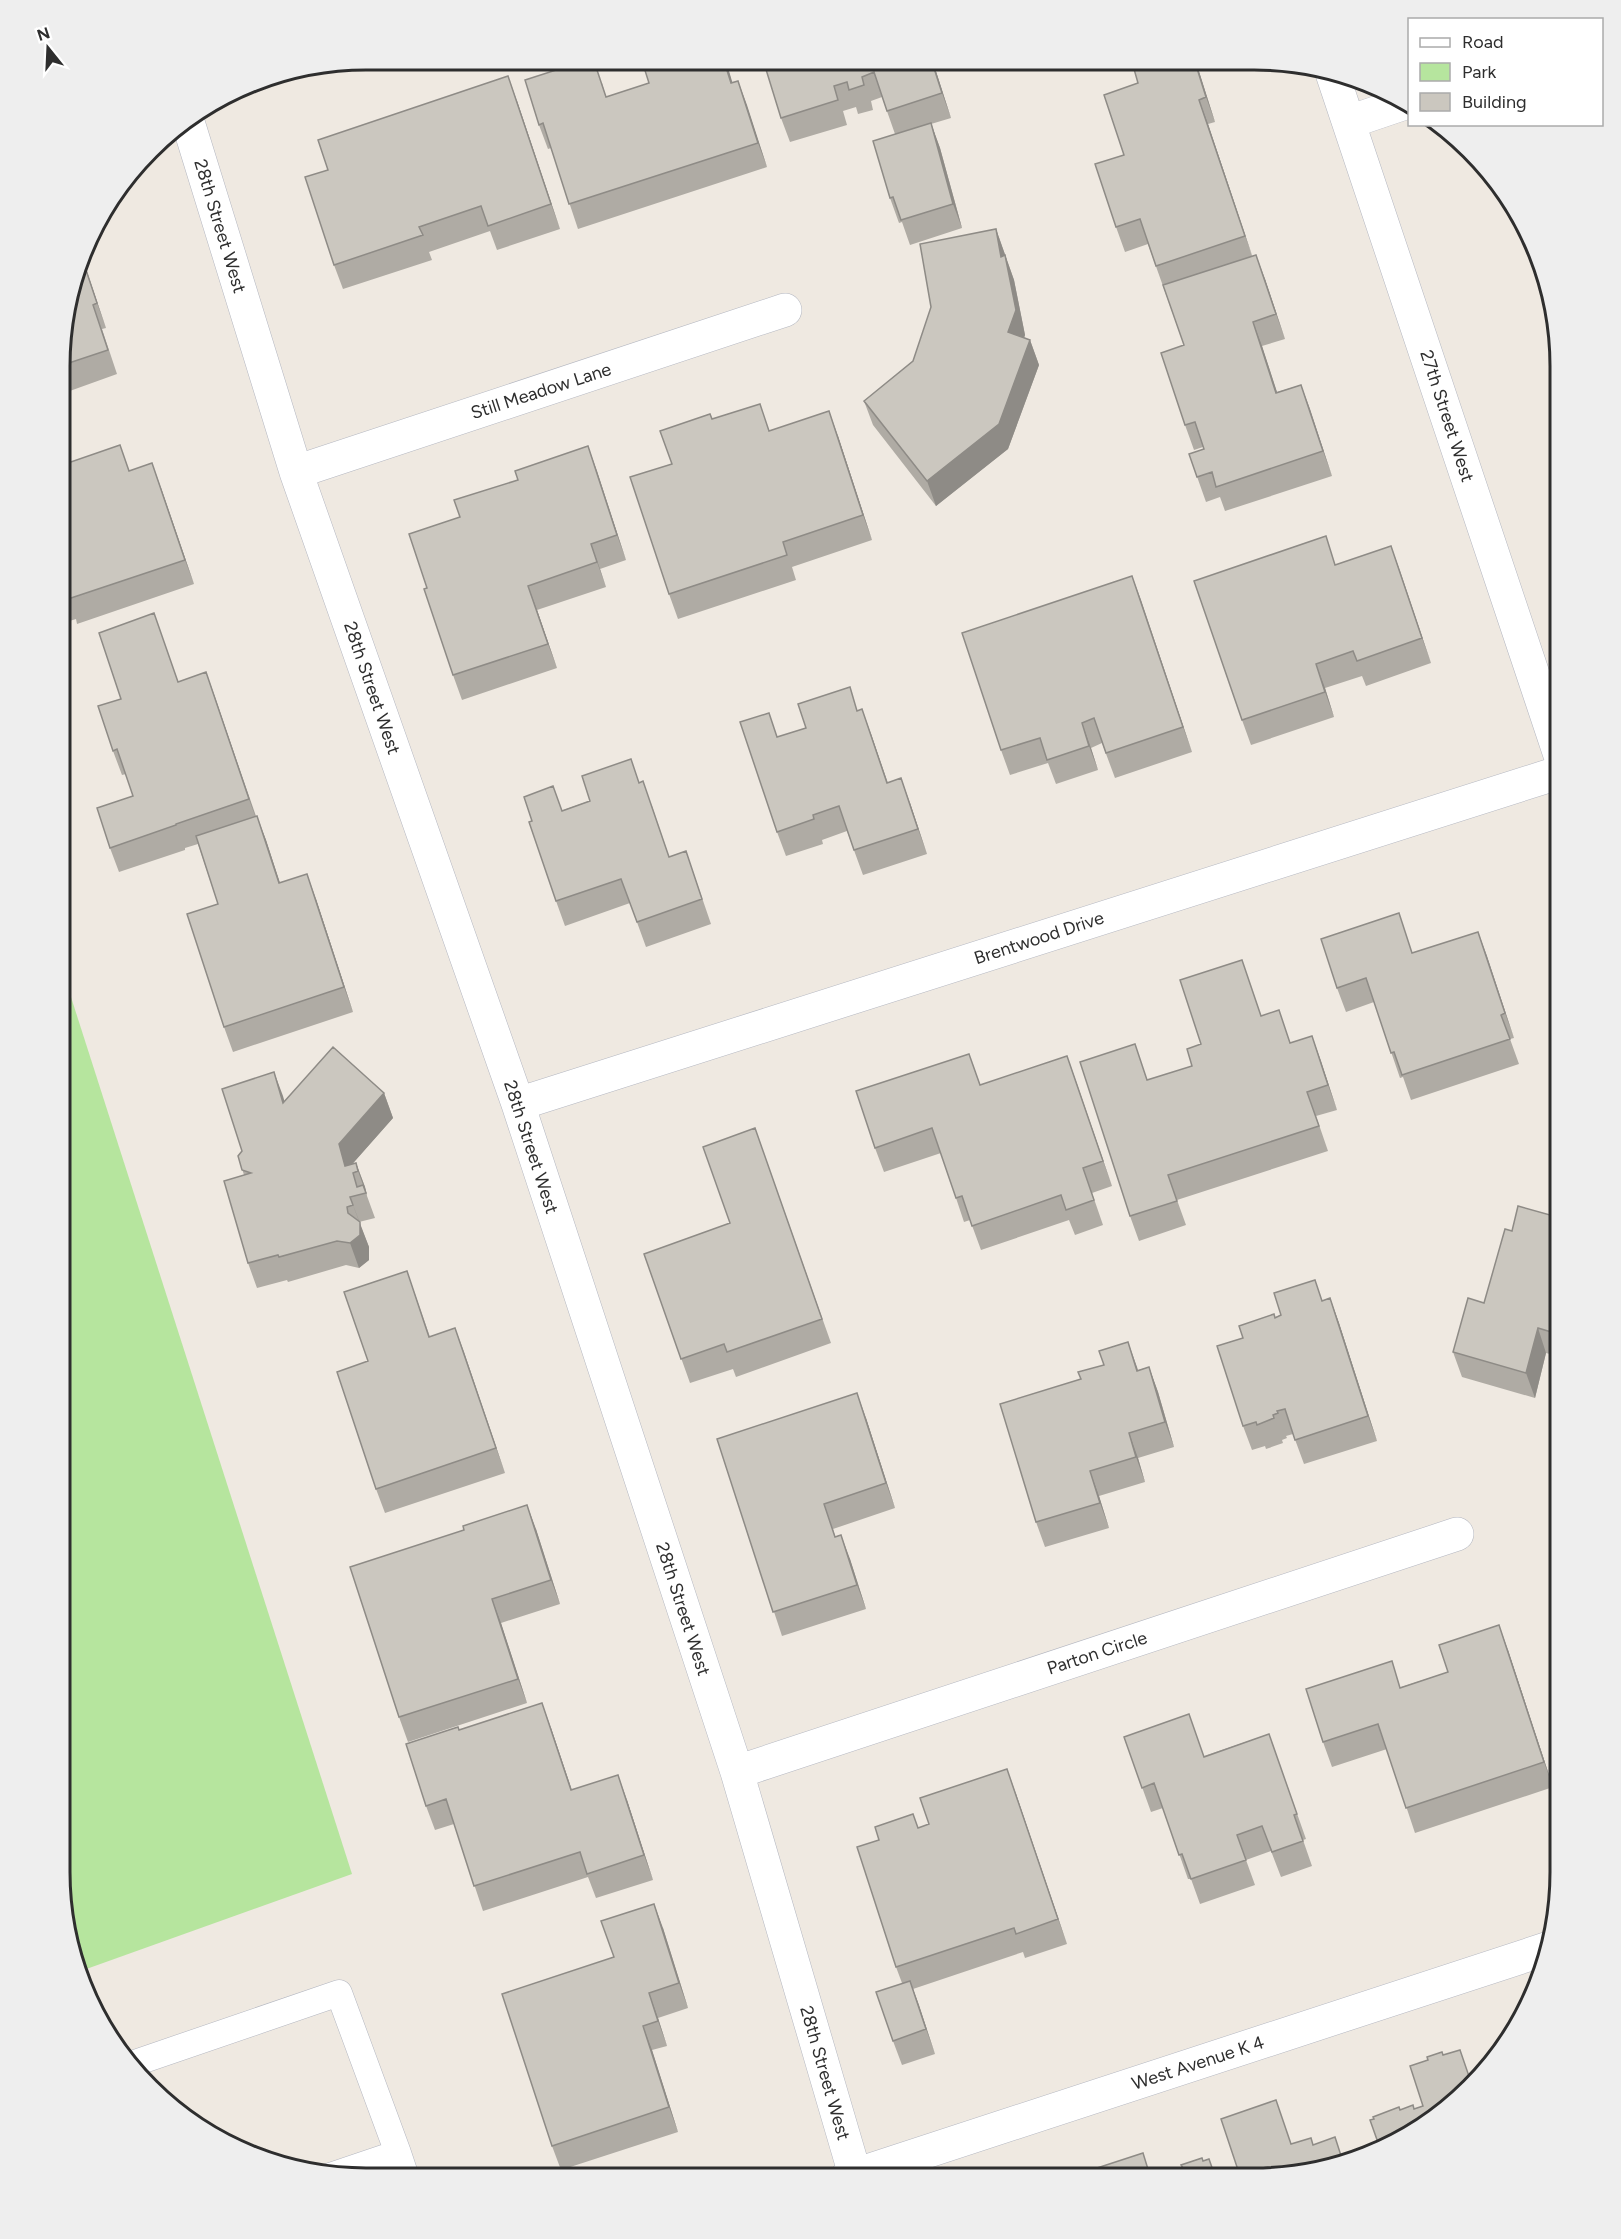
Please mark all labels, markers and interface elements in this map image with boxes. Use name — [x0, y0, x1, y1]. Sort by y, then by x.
north arrow — [18, 18, 78, 78]
legend — [1408, 18, 1603, 126]
text: N — [35, 23, 52, 45]
text: Road — [1462, 31, 1503, 53]
text: Park — [1462, 61, 1497, 83]
text: Building — [1462, 91, 1527, 113]
street label: 28th Street West — [189, 156, 251, 296]
street label: 27th Street West — [1415, 347, 1479, 485]
street label: Still Meadow Lane — [468, 358, 614, 424]
street label: 28th Street West — [339, 619, 405, 757]
street label: Brentwood Drive — [971, 907, 1107, 969]
street label: 28th Street West — [499, 1078, 563, 1217]
street label: 28th Street West — [651, 1540, 715, 1679]
street label: Parton Circle — [1044, 1626, 1150, 1680]
street label: 28th Street West — [795, 2003, 855, 2143]
street label: West Avenue K 4 — [1129, 2031, 1267, 2095]

